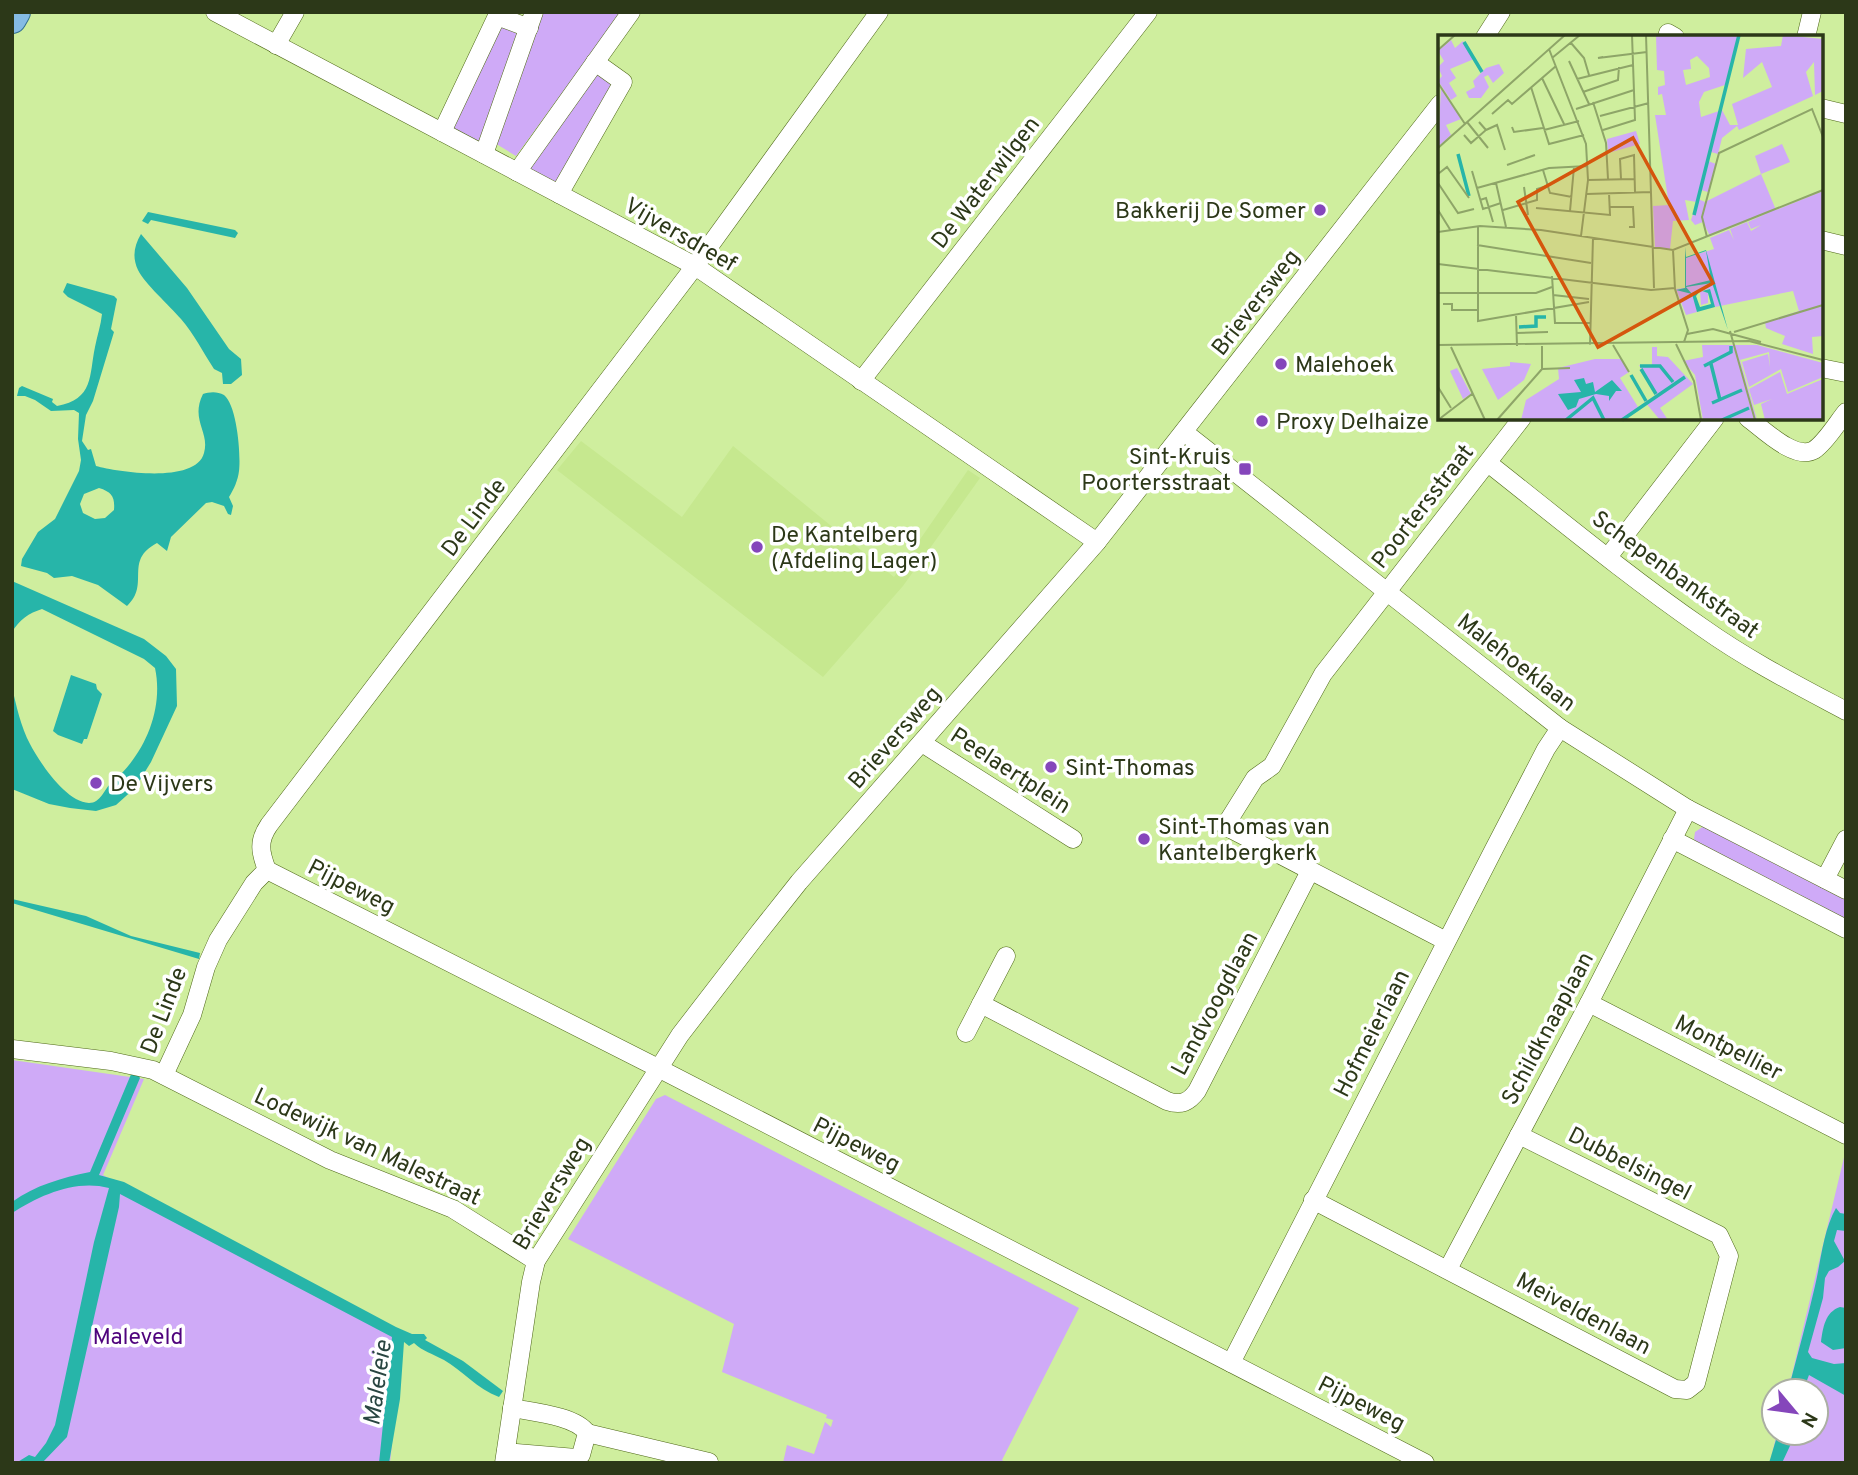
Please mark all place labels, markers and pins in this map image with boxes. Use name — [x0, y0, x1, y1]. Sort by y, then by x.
place label: Bakkerij De Somer — [1115, 198, 1306, 227]
marker: Bakkerij De Somer — [1312, 202, 1328, 218]
place label: Malehoek — [1295, 352, 1394, 381]
marker: Malehoek — [1273, 356, 1289, 372]
place label: Proxy Delhaize — [1276, 409, 1429, 438]
marker: Proxy Delhaize — [1254, 413, 1270, 429]
place label: Sint-Kruis Poortersstraat — [1081, 444, 1231, 499]
marker: Sint-Kruis Poortersstraat — [1237, 461, 1253, 477]
place label: De Kantelberg (Afdeling Lager) — [771, 522, 937, 577]
marker: De Kantelberg (Afdeling Lager) — [749, 539, 765, 555]
place label: Sint-Thomas — [1065, 755, 1195, 784]
marker: Sint-Thomas — [1043, 759, 1059, 775]
place label: De Vijvers — [110, 771, 213, 800]
marker: De Vijvers — [88, 775, 104, 791]
place label: Sint-Thomas van Kantelbergkerk — [1158, 814, 1330, 869]
marker: Sint-Thomas van Kantelbergkerk — [1136, 831, 1152, 847]

